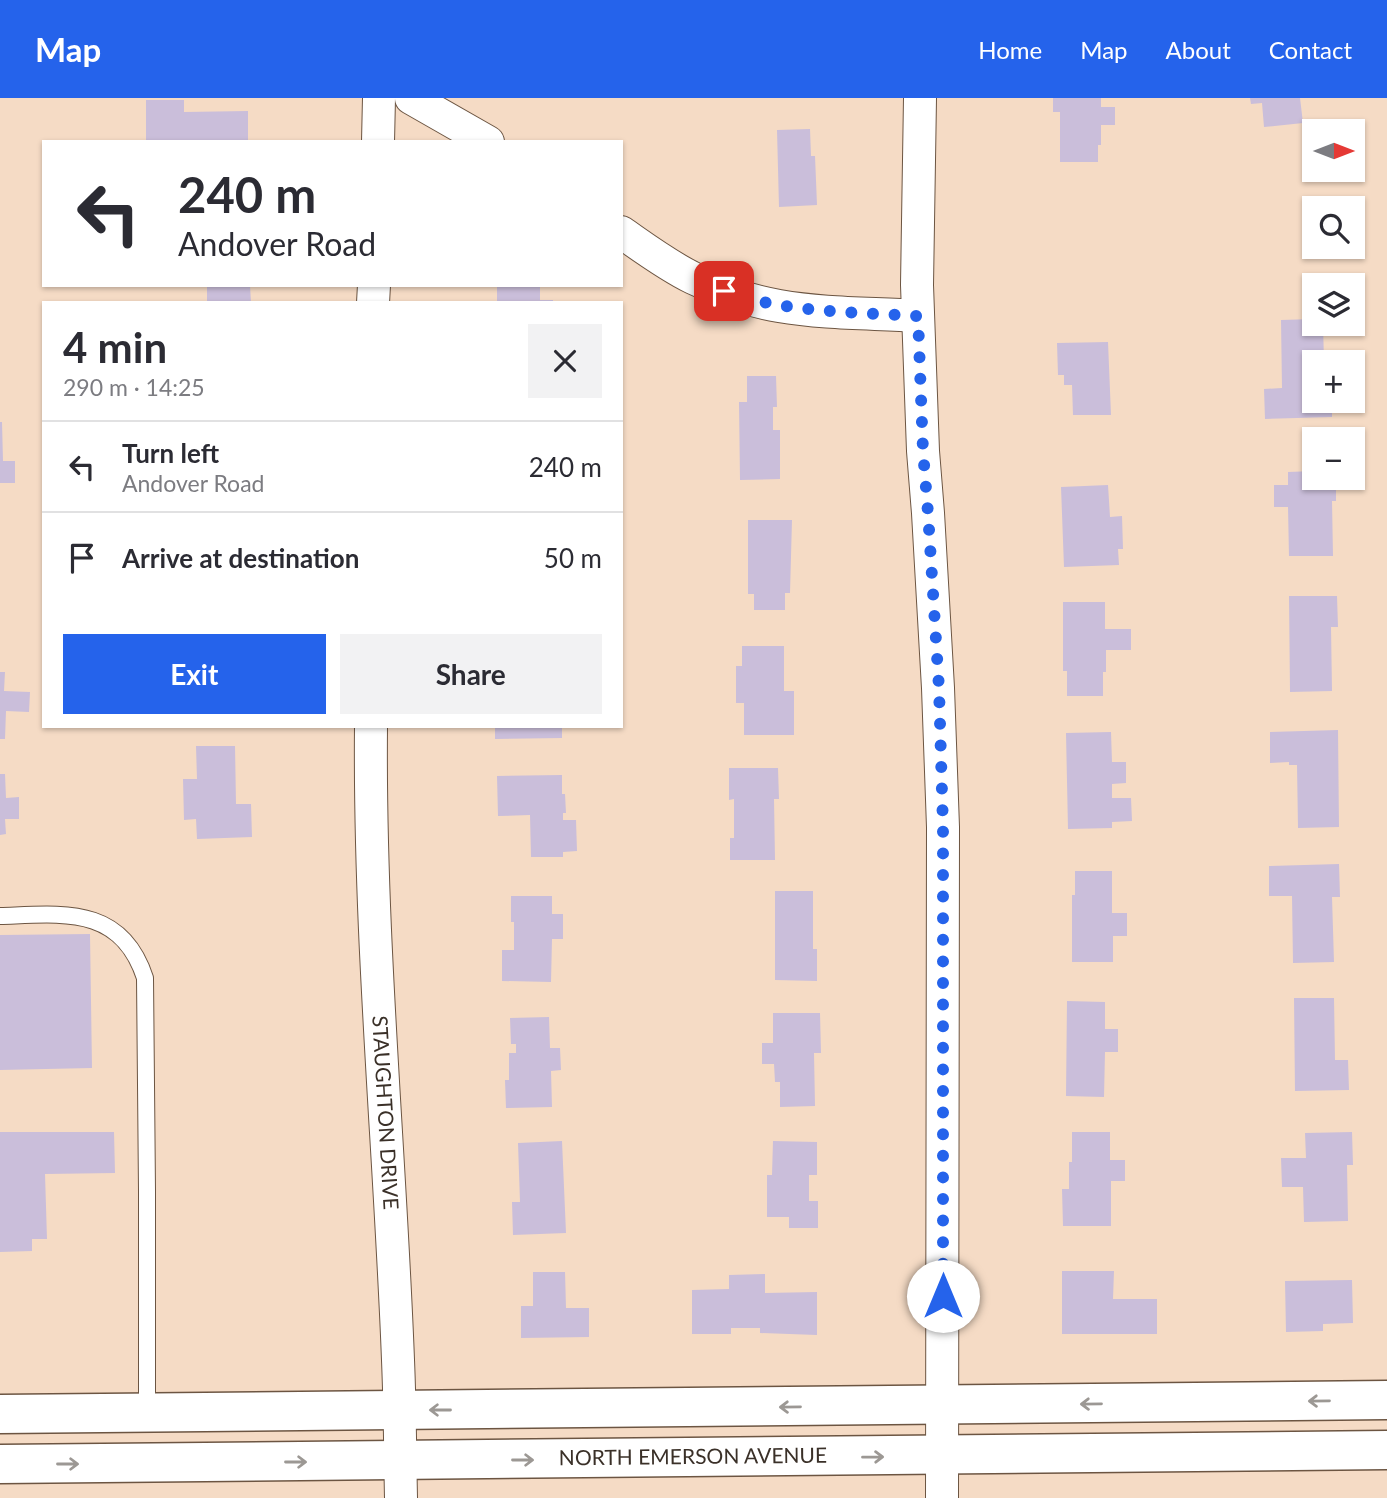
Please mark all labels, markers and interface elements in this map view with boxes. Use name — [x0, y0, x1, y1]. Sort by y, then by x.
text: Map — [35, 29, 101, 69]
text: Home — [978, 35, 1042, 64]
text: Map — [1080, 35, 1128, 64]
text: About — [1166, 35, 1231, 64]
text: Contact — [1269, 35, 1352, 64]
north arrow — [1302, 119, 1365, 182]
map controls — [1302, 119, 1365, 490]
text: 240 m — [178, 165, 316, 223]
icon: left — [63, 168, 154, 259]
button: search — [1302, 196, 1365, 259]
text: Andover Road — [178, 224, 376, 263]
pin — [694, 261, 754, 321]
icon: arrive — [705, 272, 743, 310]
button: layers — [1302, 273, 1365, 336]
text: 4 min — [63, 322, 167, 372]
button: close — [528, 324, 602, 398]
button: + — [1302, 350, 1365, 413]
text: 290 m · 14:25 — [63, 373, 205, 401]
button: − — [1302, 427, 1365, 490]
text: Turn left — [122, 437, 219, 469]
icon: left — [63, 448, 101, 486]
text: 240 m — [529, 451, 602, 483]
text: Andover Road — [122, 469, 264, 497]
icon: arrive — [63, 539, 101, 577]
text: Arrive at destination — [122, 542, 359, 574]
text: 50 m — [544, 542, 602, 574]
button: Exit — [63, 634, 326, 714]
button: Share — [340, 634, 602, 714]
street label: STAUGHTON DRIVE — [368, 1015, 405, 1210]
position arrow — [906, 1259, 980, 1333]
one-way arrow — [1308, 1394, 1331, 1408]
one-way arrow — [1080, 1397, 1103, 1411]
one-way arrow — [779, 1400, 802, 1414]
one-way arrow — [429, 1403, 452, 1417]
street label: NORTH EMERSON AVENUE — [559, 1442, 827, 1469]
one-way arrow — [861, 1450, 884, 1463]
one-way arrow — [511, 1453, 534, 1467]
one-way arrow — [284, 1455, 307, 1469]
one-way arrow — [56, 1457, 79, 1471]

